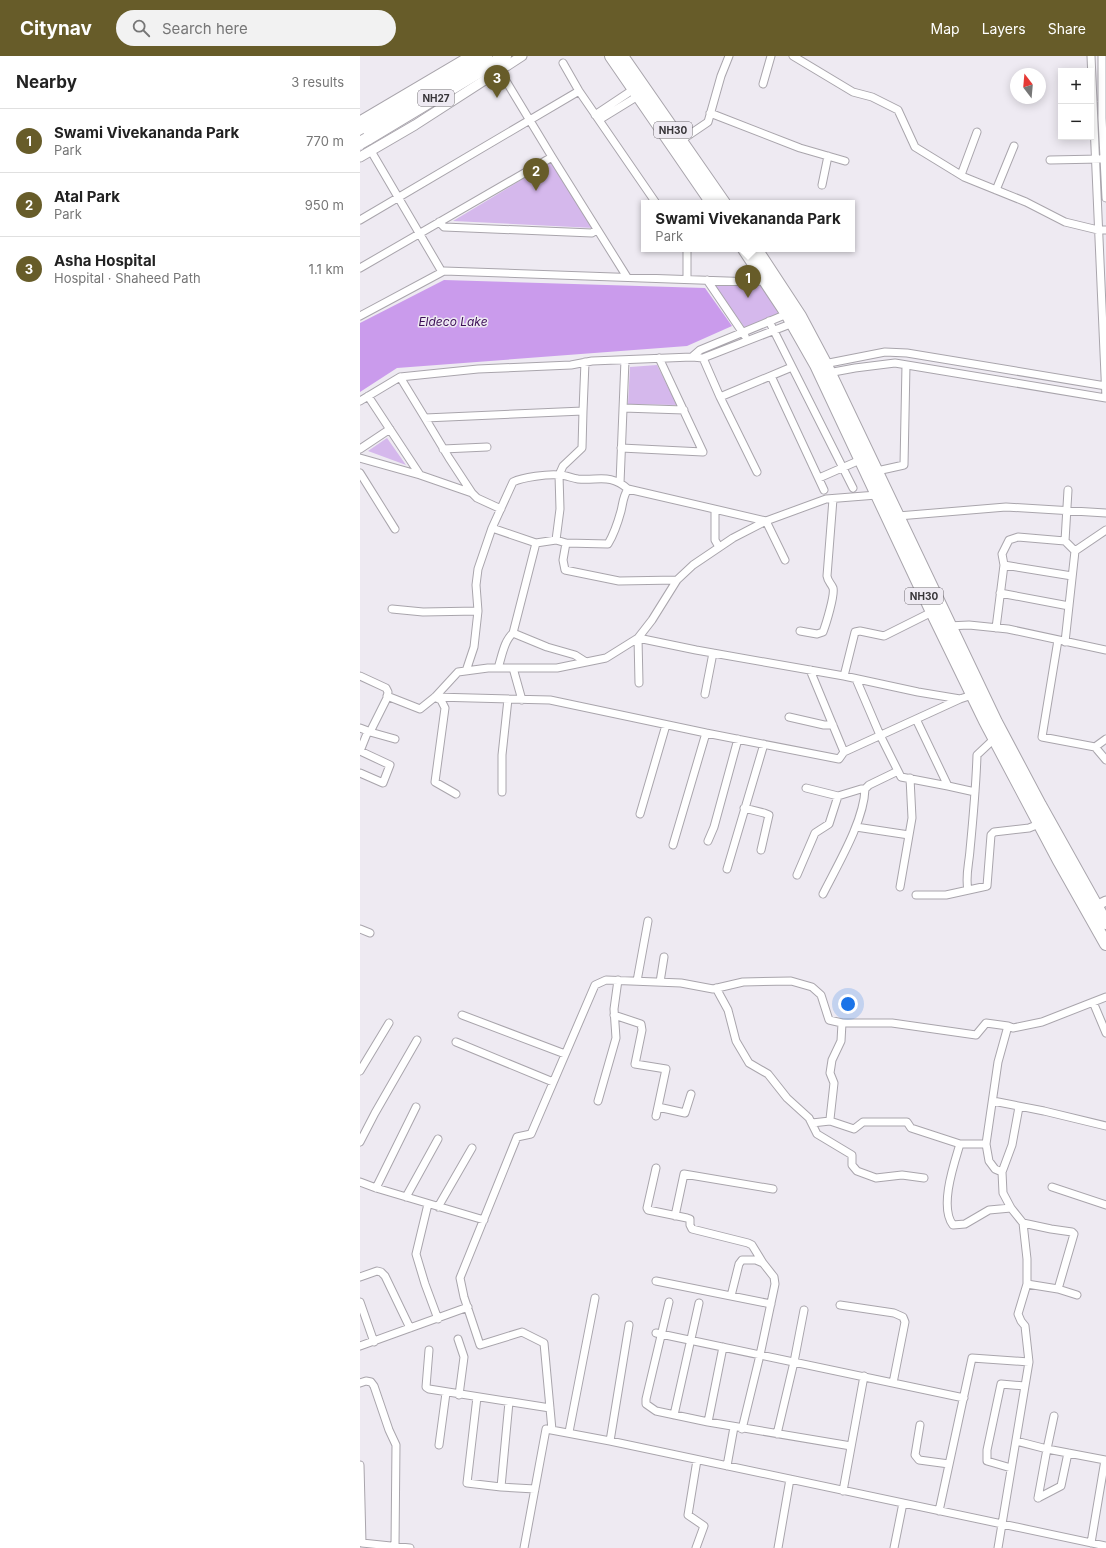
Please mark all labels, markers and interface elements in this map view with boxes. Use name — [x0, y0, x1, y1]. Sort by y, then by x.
search box — [116, 10, 396, 46]
text: Citynav — [20, 17, 92, 40]
icon: search — [130, 17, 152, 39]
text: Search here — [162, 19, 248, 38]
text: Map — [931, 20, 960, 37]
text: Layers — [982, 20, 1026, 37]
text: Share — [1048, 20, 1086, 37]
pin: 3 — [484, 65, 510, 98]
north arrow — [1010, 68, 1046, 104]
map controls — [1058, 68, 1094, 140]
button: + — [1058, 68, 1094, 104]
text: Nearby — [16, 72, 77, 92]
text: 3 results — [291, 74, 344, 90]
road number: NH27 — [418, 90, 454, 106]
button: − — [1058, 104, 1094, 140]
road number: NH30 — [654, 122, 692, 138]
text: Swami Vivekananda Park — [54, 123, 239, 142]
text: 1 — [26, 133, 32, 149]
text: 770 m — [306, 133, 344, 149]
text: Park — [54, 142, 82, 158]
pin: 2 — [523, 158, 549, 191]
text: Atal Park — [54, 187, 120, 206]
text: 2 — [25, 197, 33, 213]
text: 950 m — [305, 197, 344, 213]
popup — [641, 200, 855, 252]
text: Park — [54, 206, 82, 222]
text: Swami Vivekananda Park — [655, 209, 841, 228]
text: Park — [655, 228, 683, 244]
text: Asha Hospital — [54, 251, 156, 270]
text: 3 — [25, 261, 33, 277]
text: 1.1 km — [309, 261, 344, 277]
pin: 1 — [735, 265, 761, 298]
text: Hospital · Shaheed Path — [54, 270, 201, 286]
water label: Eldeco Lake — [418, 314, 488, 329]
road number: NH30 — [905, 588, 943, 604]
your location — [838, 994, 858, 1014]

